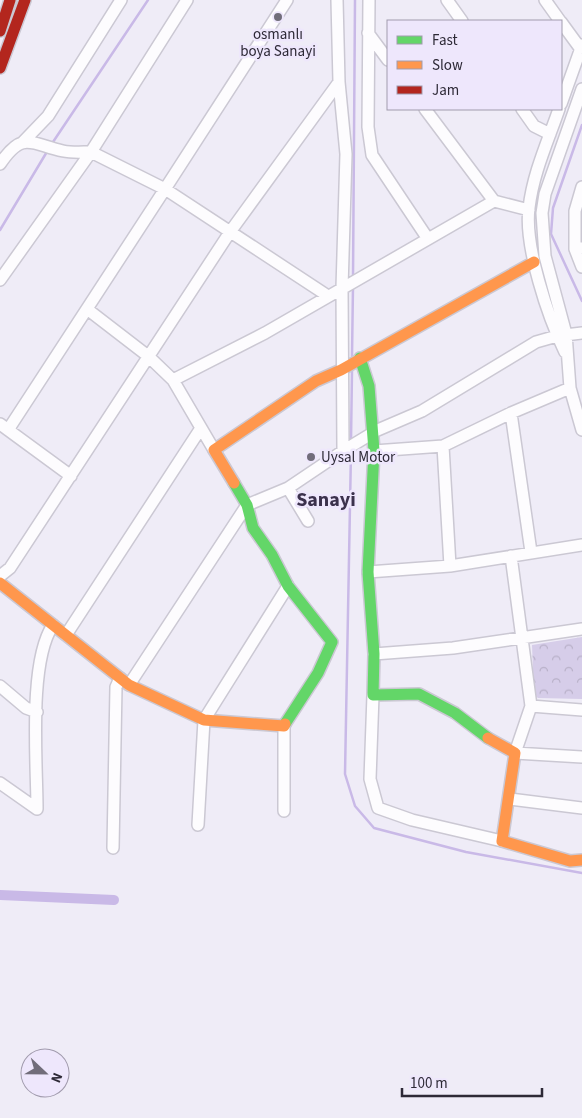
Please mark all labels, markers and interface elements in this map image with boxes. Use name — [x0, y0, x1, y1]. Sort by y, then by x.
marker: osmanlı boya Sanayi — [272, 11, 284, 23]
legend — [387, 20, 562, 110]
place label: osmanlı boya Sanayi — [240, 24, 316, 62]
text: Fast — [432, 30, 458, 51]
text: Slow — [432, 55, 463, 76]
text: Jam — [432, 80, 459, 101]
place label: Uysal Motor — [321, 447, 396, 468]
marker: Uysal Motor — [305, 451, 317, 463]
district label: Sanayi — [296, 486, 356, 514]
north arrow — [20, 1048, 70, 1098]
scale bar — [402, 1066, 542, 1098]
text: N — [45, 1069, 67, 1086]
text: 100 m — [410, 1073, 448, 1094]

